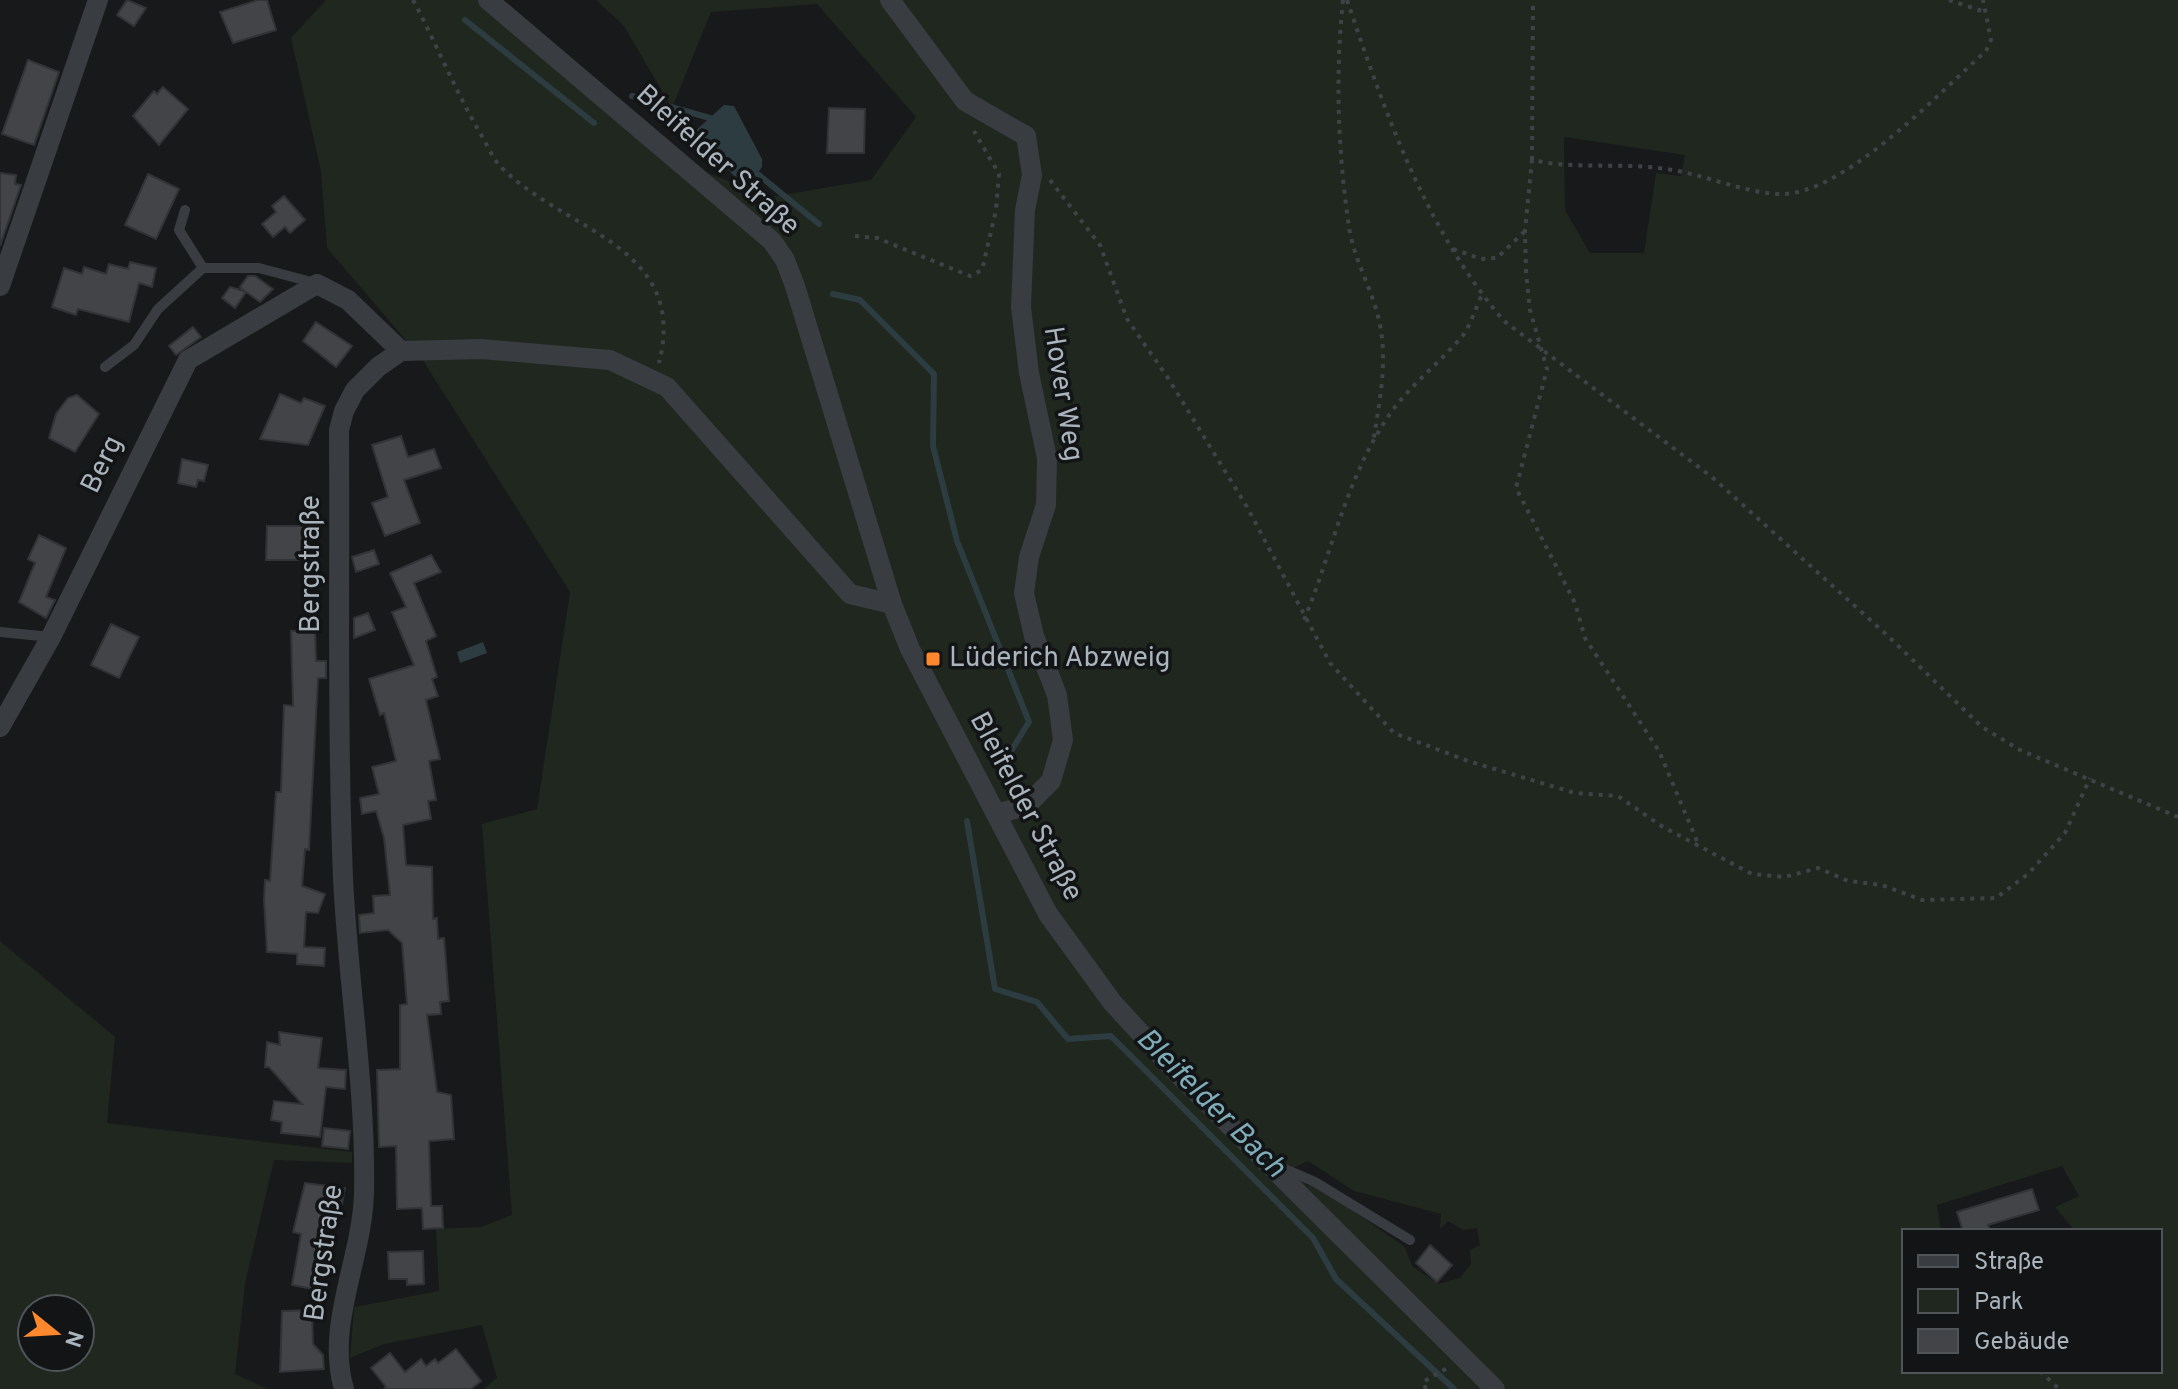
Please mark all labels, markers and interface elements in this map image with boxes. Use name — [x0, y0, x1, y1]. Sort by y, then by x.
street label: Bleifelder Straße — [627, 78, 807, 244]
street label: Hover Weg — [1034, 324, 1090, 464]
street label: Berg — [74, 430, 132, 500]
street label: Bergstraße — [294, 495, 330, 633]
place label: Lüderich Abzweig — [949, 641, 1171, 677]
marker: Lüderich Abzweig — [924, 650, 942, 668]
street label: Bleifelder Straße — [960, 706, 1090, 908]
water label: Bleifelder Bach — [1127, 1021, 1293, 1187]
street label: Bergstraße — [298, 1182, 352, 1324]
legend — [1902, 1229, 2162, 1373]
text: Straße — [1974, 1248, 2044, 1278]
text: Park — [1974, 1288, 2024, 1318]
north arrow — [16, 1293, 96, 1373]
text: N — [57, 1327, 88, 1350]
text: Gebäude — [1974, 1328, 2069, 1358]

